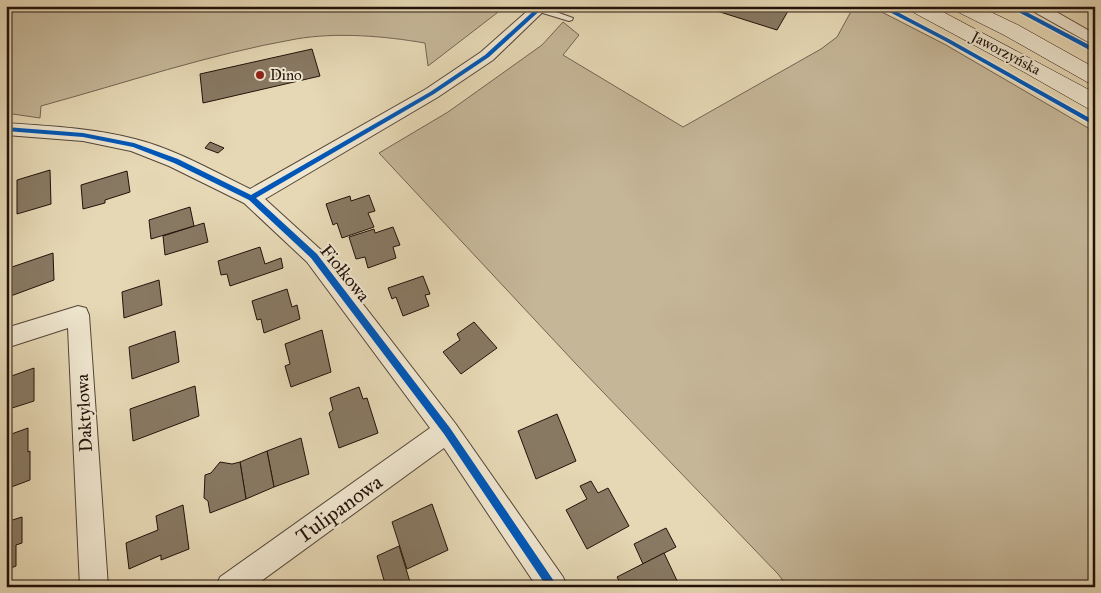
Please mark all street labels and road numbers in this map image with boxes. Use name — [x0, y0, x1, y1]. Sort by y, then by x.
street label: Jaworzyńska — [966, 26, 1044, 80]
street label: Fiołkowa — [315, 240, 375, 306]
street label: Daktylowa — [71, 373, 97, 453]
street label: Tulipanowa — [291, 469, 387, 549]

